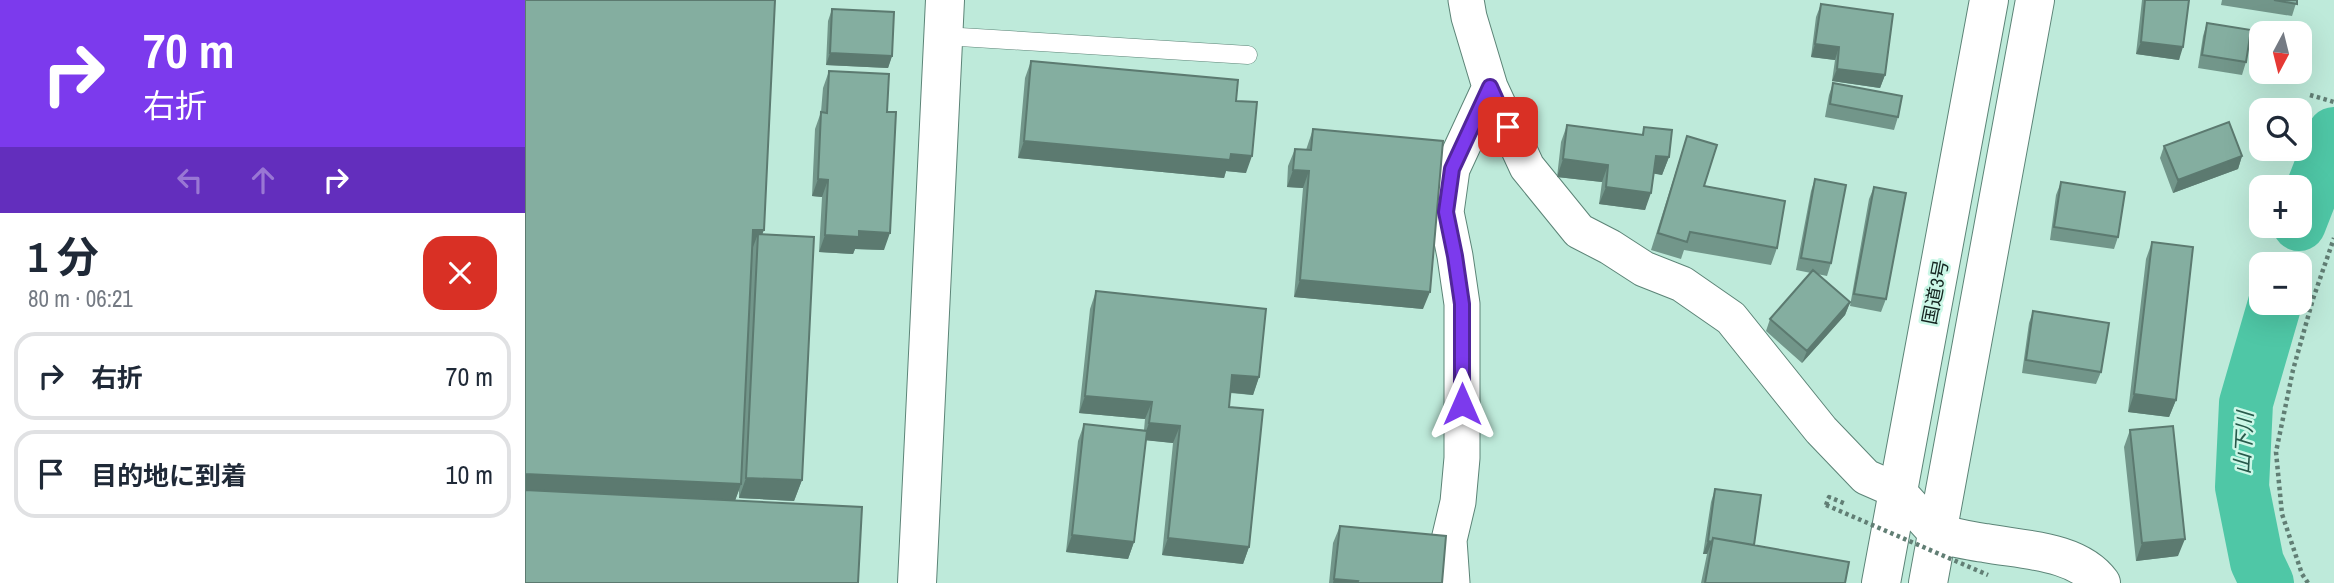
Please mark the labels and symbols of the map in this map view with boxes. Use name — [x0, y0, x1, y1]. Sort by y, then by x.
north arrow — [2249, 21, 2312, 84]
pin — [1478, 97, 1538, 157]
street label: 国道3号 — [1916, 257, 1954, 327]
position arrow — [1425, 367, 1499, 441]
water label: 山下川 — [2227, 409, 2260, 475]

